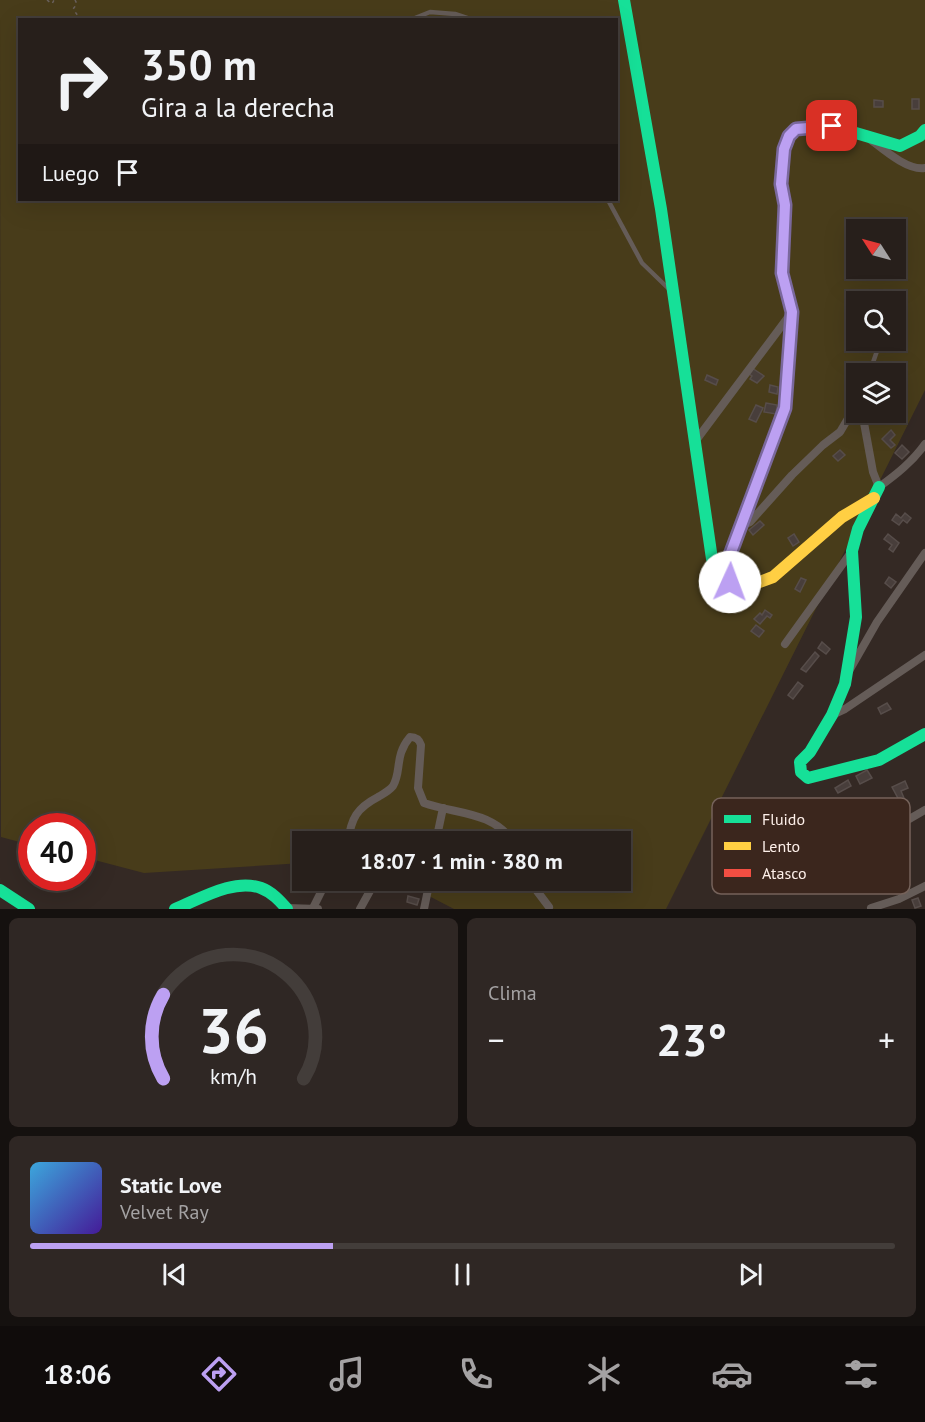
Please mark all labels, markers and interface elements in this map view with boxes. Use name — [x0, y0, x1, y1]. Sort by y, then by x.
text: 350 m — [141, 37, 257, 92]
icon: right — [42, 42, 120, 120]
text: Gira a la derecha — [141, 90, 335, 124]
pin — [806, 100, 857, 151]
icon: arrive — [815, 109, 848, 142]
icon: arrive — [111, 156, 144, 189]
text: Luego — [42, 159, 99, 187]
north arrow — [846, 219, 906, 279]
map controls — [846, 219, 906, 423]
button: search — [846, 291, 906, 351]
button: layers — [846, 363, 906, 423]
position arrow — [698, 550, 762, 614]
legend — [712, 798, 910, 894]
text: Fluido — [762, 809, 805, 829]
speed limit sign: 40 — [18, 813, 96, 891]
text: Lento — [762, 836, 800, 856]
text: 18:07 · 1 min · 380 m — [360, 847, 563, 875]
text: Atasco — [762, 863, 807, 883]
text: Clima — [488, 980, 537, 1006]
text: 36 — [198, 989, 269, 1070]
text: 23° — [656, 1010, 727, 1068]
text: − — [488, 1018, 505, 1061]
text: + — [878, 1018, 895, 1061]
text: km/h — [210, 1063, 257, 1091]
text: Static Love — [120, 1171, 222, 1199]
text: Velvet Ray — [120, 1199, 209, 1225]
icon: previous — [158, 1258, 191, 1291]
icon: pause — [446, 1258, 479, 1291]
icon: next — [734, 1258, 767, 1291]
icon: directions — [198, 1353, 240, 1395]
icon: music — [326, 1353, 368, 1395]
icon: phone — [455, 1353, 497, 1395]
icon: climate — [583, 1353, 625, 1395]
icon: car — [711, 1353, 753, 1395]
icon: filters — [840, 1353, 882, 1395]
text: 18:06 — [43, 1357, 112, 1391]

